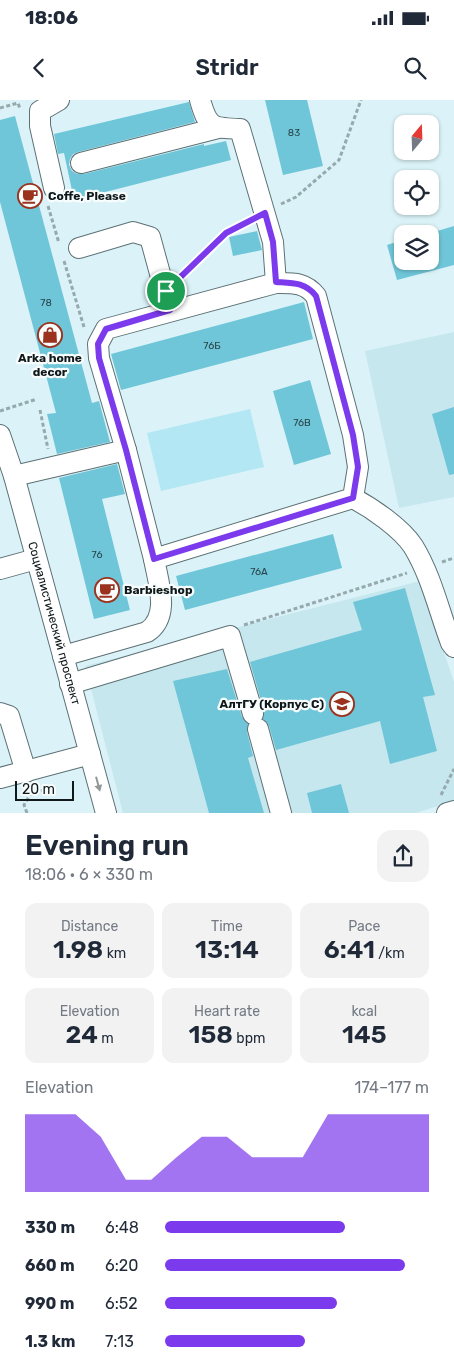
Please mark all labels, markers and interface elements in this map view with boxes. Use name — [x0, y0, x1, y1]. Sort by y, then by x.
text: 18:06 — [25, 6, 78, 29]
icon: back — [25, 54, 53, 82]
text: Stridr — [195, 54, 259, 81]
icon: search — [401, 54, 429, 82]
north arrow — [394, 115, 439, 160]
map controls — [394, 115, 439, 270]
house number: 83 — [288, 127, 300, 139]
button: locate — [394, 170, 439, 215]
cafe icon: Coffe, Please — [17, 183, 43, 209]
place label: Coffe, Please — [48, 189, 126, 203]
button: layers — [394, 225, 439, 270]
pin — [145, 270, 187, 312]
icon: arrive — [152, 277, 180, 305]
house number: 78 — [40, 297, 52, 309]
shop icon: Arka home decor — [37, 322, 63, 348]
house number: 76Б — [203, 340, 221, 352]
place label: Arka home decor — [18, 351, 82, 379]
house number: 76В — [293, 417, 311, 429]
street label: Социалистический проспект — [25, 540, 83, 707]
house number: 76 — [92, 549, 102, 561]
house number: 76А — [250, 566, 268, 578]
cafe icon: Barbieshop — [94, 577, 120, 603]
place label: Barbieshop — [124, 583, 193, 597]
school or university icon: АлтГУ (Корпус С) — [329, 691, 355, 717]
place label: АлтГУ (Корпус С) — [220, 697, 324, 711]
one-way arrow — [94, 776, 102, 791]
scale bar — [15, 778, 74, 801]
text: 20 m — [22, 781, 55, 798]
text: Evening run — [25, 829, 189, 862]
button: share — [377, 830, 429, 882]
text: 18:06 · 6 × 330 m — [25, 865, 153, 884]
text: Distance — [61, 918, 118, 935]
text: Time — [211, 918, 243, 935]
text: Pace — [348, 918, 380, 935]
text: 1.98 — [53, 935, 103, 964]
text: 13:14 — [195, 935, 259, 964]
text: 6:41 — [324, 935, 375, 964]
text: km — [103, 945, 126, 962]
text: /km — [375, 945, 405, 962]
text: Elevation — [60, 1003, 120, 1020]
text: Heart rate — [194, 1003, 260, 1020]
text: kcal — [351, 1003, 377, 1020]
text: 24 — [66, 1020, 98, 1049]
text: 158 — [188, 1020, 233, 1049]
text: 145 — [342, 1020, 387, 1049]
text: m — [98, 1030, 114, 1047]
text: bpm — [233, 1030, 265, 1047]
text: Elevation — [25, 1078, 94, 1097]
text: 174–177 m — [355, 1078, 429, 1097]
text: 330 m — [25, 1218, 75, 1237]
text: 6:48 — [105, 1218, 139, 1237]
text: 660 m — [25, 1256, 75, 1275]
text: 6:20 — [105, 1256, 138, 1275]
text: 990 m — [25, 1294, 74, 1313]
text: 6:52 — [105, 1294, 138, 1313]
text: 1.3 km — [25, 1332, 75, 1351]
text: 7:13 — [105, 1332, 134, 1351]

